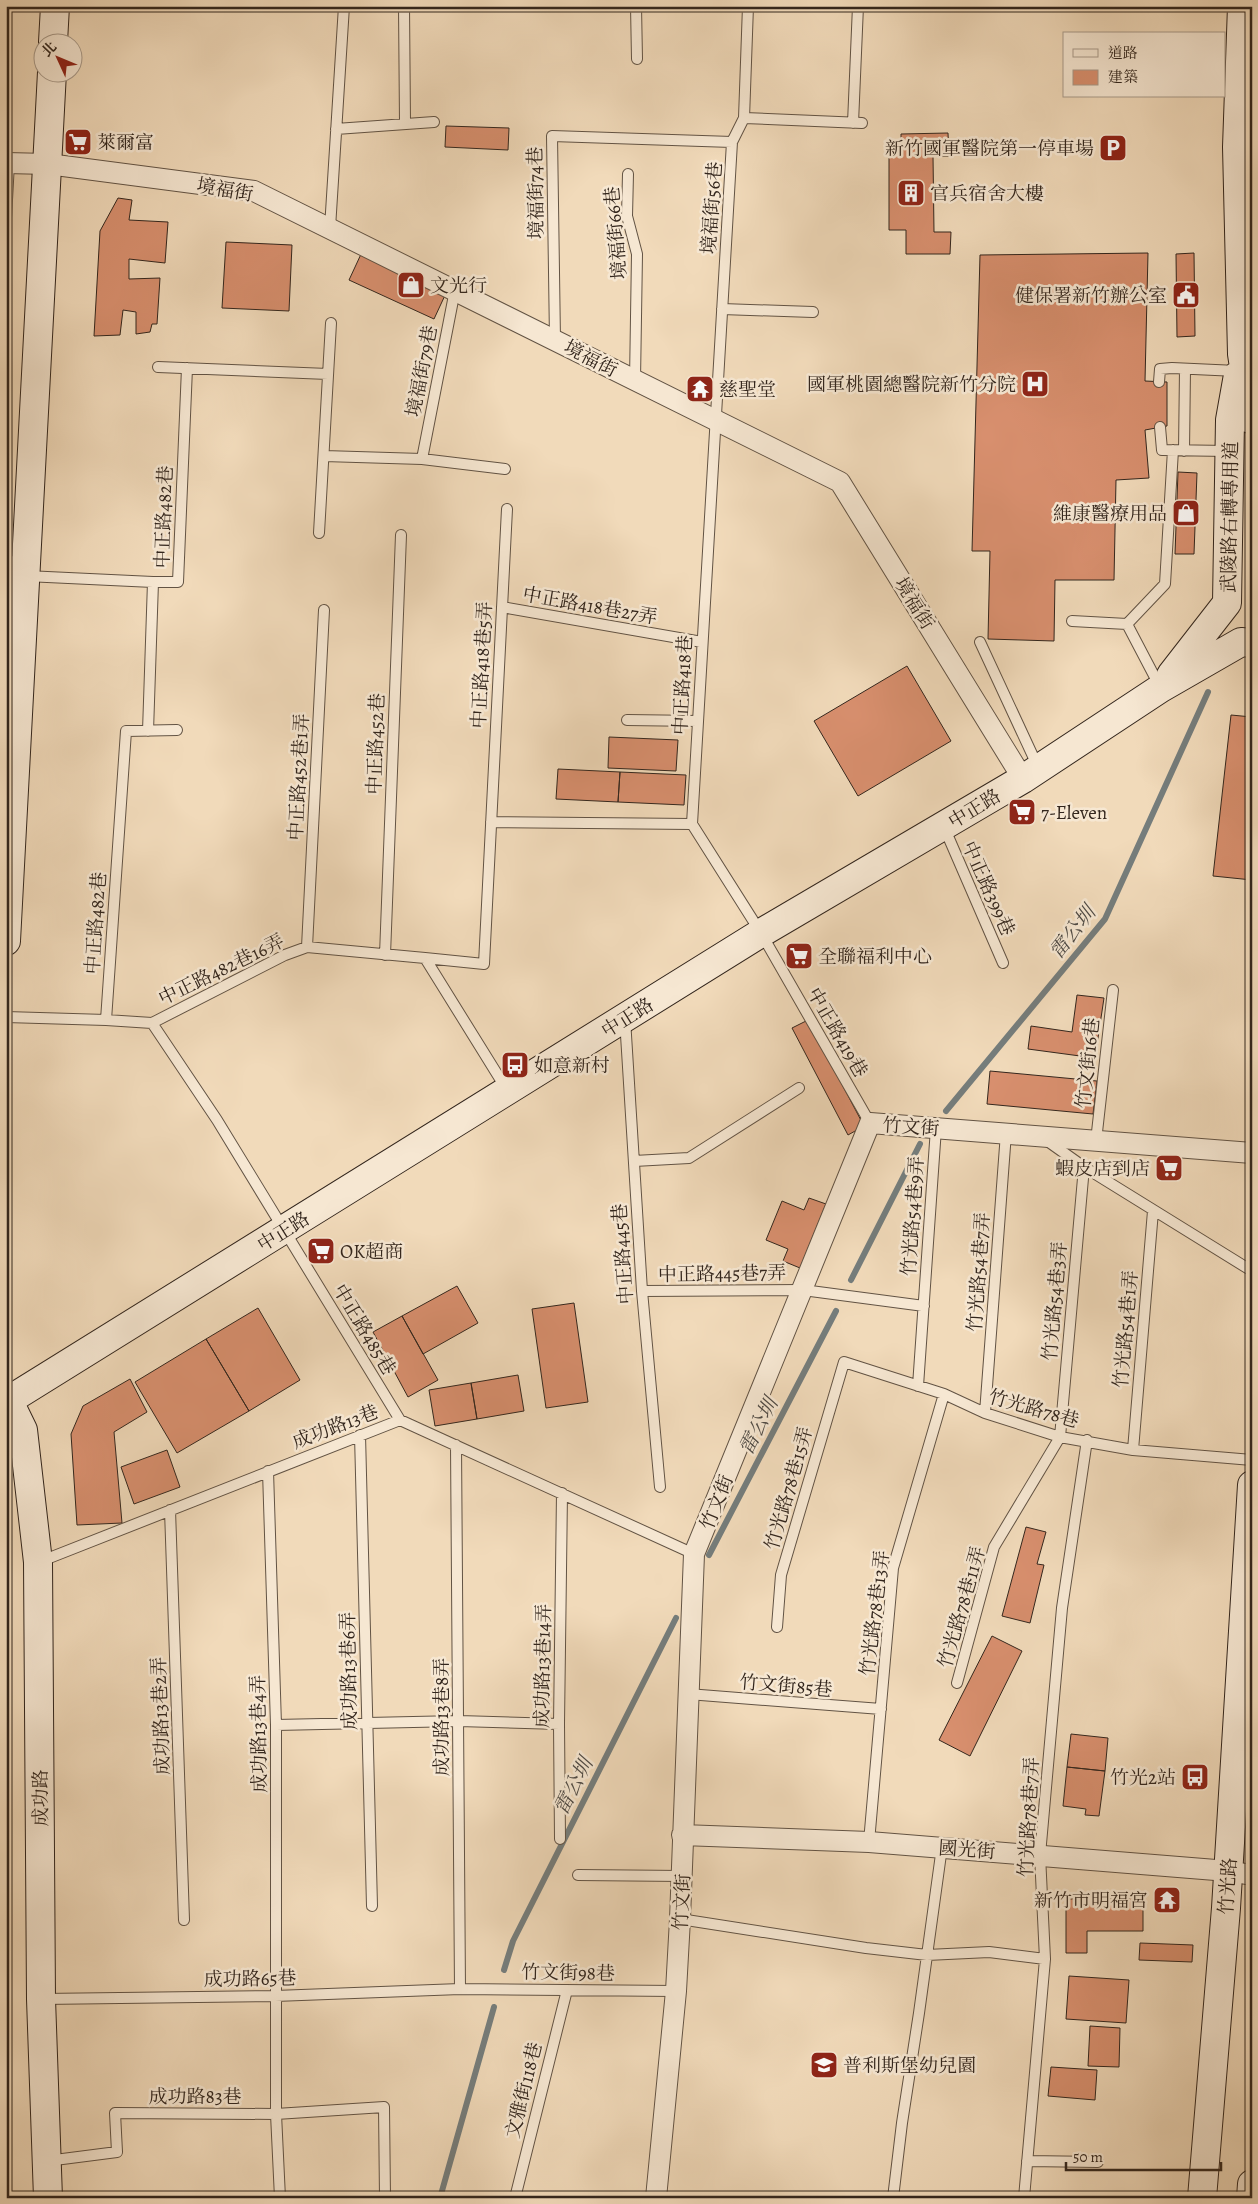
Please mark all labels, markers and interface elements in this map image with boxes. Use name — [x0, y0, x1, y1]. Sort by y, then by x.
north arrow — [32, 32, 82, 82]
legend — [1063, 32, 1226, 98]
text: 北 — [37, 38, 61, 61]
text: 道路 — [1108, 43, 1138, 63]
text: 建築 — [1108, 67, 1138, 87]
supermarket icon: 萊爾富 — [63, 127, 93, 157]
place label: 萊爾富 — [97, 130, 154, 156]
parking icon: 新竹國軍醫院第一停車場 — [1098, 133, 1128, 163]
place label: 新竹國軍醫院第一停車場 — [885, 136, 1094, 162]
street label: 境福街74巷 — [522, 146, 550, 239]
street label: 境福街56巷 — [696, 161, 728, 255]
street label: 境福街 — [194, 172, 255, 208]
building icon: 官兵宿舍大樓 — [896, 178, 926, 208]
place label: 官兵宿舍大樓 — [930, 181, 1044, 207]
street label: 境福街66巷 — [599, 185, 633, 281]
shop icon: 文光行 — [396, 270, 426, 300]
place label: 文光行 — [430, 273, 487, 299]
public building icon: 健保署新竹辦公室 — [1171, 280, 1201, 310]
place label: 健保署新竹辦公室 — [1015, 283, 1167, 309]
street label: 境福街79巷 — [400, 323, 444, 419]
street label: 境福街 — [559, 334, 622, 383]
hospital icon: 國軍桃園總醫院新竹分院 — [1020, 369, 1050, 399]
place label: 國軍桃園總醫院新竹分院 — [807, 372, 1016, 398]
temple icon: 慈聖堂 — [685, 374, 715, 404]
place label: 慈聖堂 — [719, 377, 776, 403]
street label: 武陵路右轉專用道 — [1216, 441, 1244, 593]
street label: 中正路482巷 — [149, 465, 179, 569]
shop icon: 維康醫療用品 — [1171, 498, 1201, 528]
place label: 維康醫療用品 — [1053, 501, 1167, 527]
street label: 境福街 — [888, 572, 940, 635]
street label: 中正路418巷27弄 — [520, 581, 659, 631]
street label: 中正路418巷5弄 — [466, 601, 498, 729]
street label: 中正路418巷 — [667, 634, 699, 736]
street label: 中正路452巷 — [361, 693, 391, 795]
street label: 中正路452巷1弄 — [283, 713, 315, 841]
street label: 中正路 — [943, 783, 1006, 835]
supermarket icon: 7-Eleven — [1007, 797, 1037, 827]
place label: 7-Eleven — [1041, 800, 1107, 826]
street label: 中正路399巷 — [956, 837, 1021, 940]
street label: 中正路482巷 — [79, 871, 113, 975]
water label: 雷公圳 — [1043, 898, 1103, 964]
street label: 中正路482巷16弄 — [154, 928, 289, 1012]
supermarket icon: 全聯福利中心 — [784, 941, 814, 971]
place label: 全聯福利中心 — [818, 944, 932, 970]
street label: 中正路419巷 — [801, 983, 873, 1082]
street label: 中正路 — [596, 992, 659, 1044]
street label: 竹文街16巷 — [1070, 1016, 1106, 1110]
bus stop icon: 如意新村 — [500, 1050, 530, 1080]
place label: 如意新村 — [534, 1053, 610, 1079]
street label: 竹文街 — [882, 1112, 940, 1142]
supermarket icon: 蝦皮店到店 — [1154, 1153, 1184, 1183]
street label: 竹光路54巷9弄 — [896, 1155, 930, 1277]
place label: 蝦皮店到店 — [1055, 1156, 1150, 1182]
street label: 中正路445巷 — [606, 1202, 640, 1305]
street label: 中正路 — [252, 1206, 315, 1258]
street label: 竹光路54巷7弄 — [962, 1211, 996, 1333]
supermarket icon: OK超商 — [306, 1236, 336, 1266]
place label: OK超商 — [340, 1239, 403, 1265]
street label: 竹光路54巷3弄 — [1037, 1240, 1073, 1362]
street label: 中正路445巷7弄 — [658, 1260, 786, 1288]
street label: 竹光路54巷1弄 — [1108, 1269, 1144, 1389]
street label: 中正路485巷 — [327, 1279, 402, 1380]
street label: 竹光路78巷 — [985, 1384, 1082, 1434]
water label: 雷公圳 — [733, 1391, 785, 1459]
street label: 成功路13巷 — [288, 1399, 382, 1455]
street label: 竹光路78巷15弄 — [759, 1424, 819, 1553]
street label: 竹文街 — [694, 1471, 740, 1534]
street label: 竹光路78巷11弄 — [932, 1544, 992, 1671]
street label: 竹光路78巷13弄 — [854, 1549, 896, 1678]
street label: 成功路13巷14弄 — [529, 1604, 557, 1728]
street label: 成功路13巷6弄 — [335, 1612, 363, 1730]
street label: 成功路13巷2弄 — [146, 1656, 176, 1776]
street label: 成功路13巷8弄 — [429, 1658, 455, 1776]
street label: 竹文街85巷 — [738, 1669, 834, 1703]
street label: 成功路13巷4弄 — [245, 1675, 273, 1793]
water label: 雷公圳 — [548, 1751, 600, 1819]
street label: 竹光路78巷7弄 — [1013, 1756, 1045, 1878]
bus stop icon: 竹光2站 — [1180, 1762, 1210, 1792]
place label: 竹光2站 — [1110, 1765, 1176, 1791]
street label: 成功路 — [28, 1769, 54, 1827]
street label: 國光街 — [938, 1835, 996, 1865]
street label: 竹光路 — [1213, 1857, 1243, 1915]
street label: 竹文街 — [668, 1873, 696, 1931]
temple icon: 新竹市明福宮 — [1152, 1885, 1182, 1915]
place label: 新竹市明福宮 — [1034, 1888, 1148, 1914]
street label: 竹文街98巷 — [521, 1959, 615, 1987]
street label: 成功路65巷 — [203, 1965, 297, 1993]
street label: 文雅街118巷 — [499, 2039, 548, 2141]
school or university icon: 普利斯堡幼兒園 — [809, 2050, 839, 2080]
place label: 普利斯堡幼兒園 — [843, 2053, 976, 2079]
street label: 成功路83巷 — [148, 2084, 242, 2110]
scale bar — [1066, 2139, 1220, 2171]
text: 50 m — [1073, 2147, 1103, 2167]

